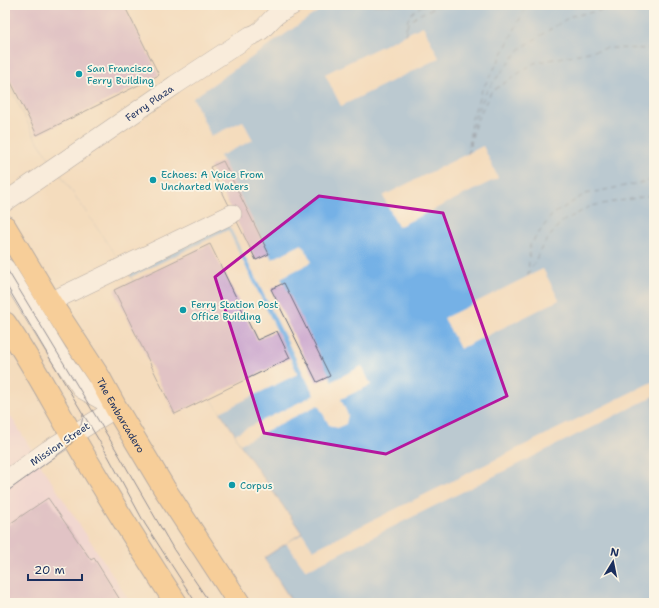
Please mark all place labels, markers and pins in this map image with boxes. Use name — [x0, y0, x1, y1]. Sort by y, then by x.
place label: San Francisco Ferry Building — [87, 62, 154, 87]
marker: San Francisco Ferry Building — [74, 69, 84, 79]
place label: Echoes: A Voice From Uncharted Waters — [161, 168, 264, 193]
marker: Echoes: A Voice From Uncharted Waters — [148, 175, 158, 185]
place label: Ferry Station Post Office Building — [191, 298, 278, 323]
marker: Ferry Station Post Office Building — [178, 305, 188, 315]
place label: Corpus — [240, 479, 273, 492]
marker: Corpus — [227, 480, 237, 490]

